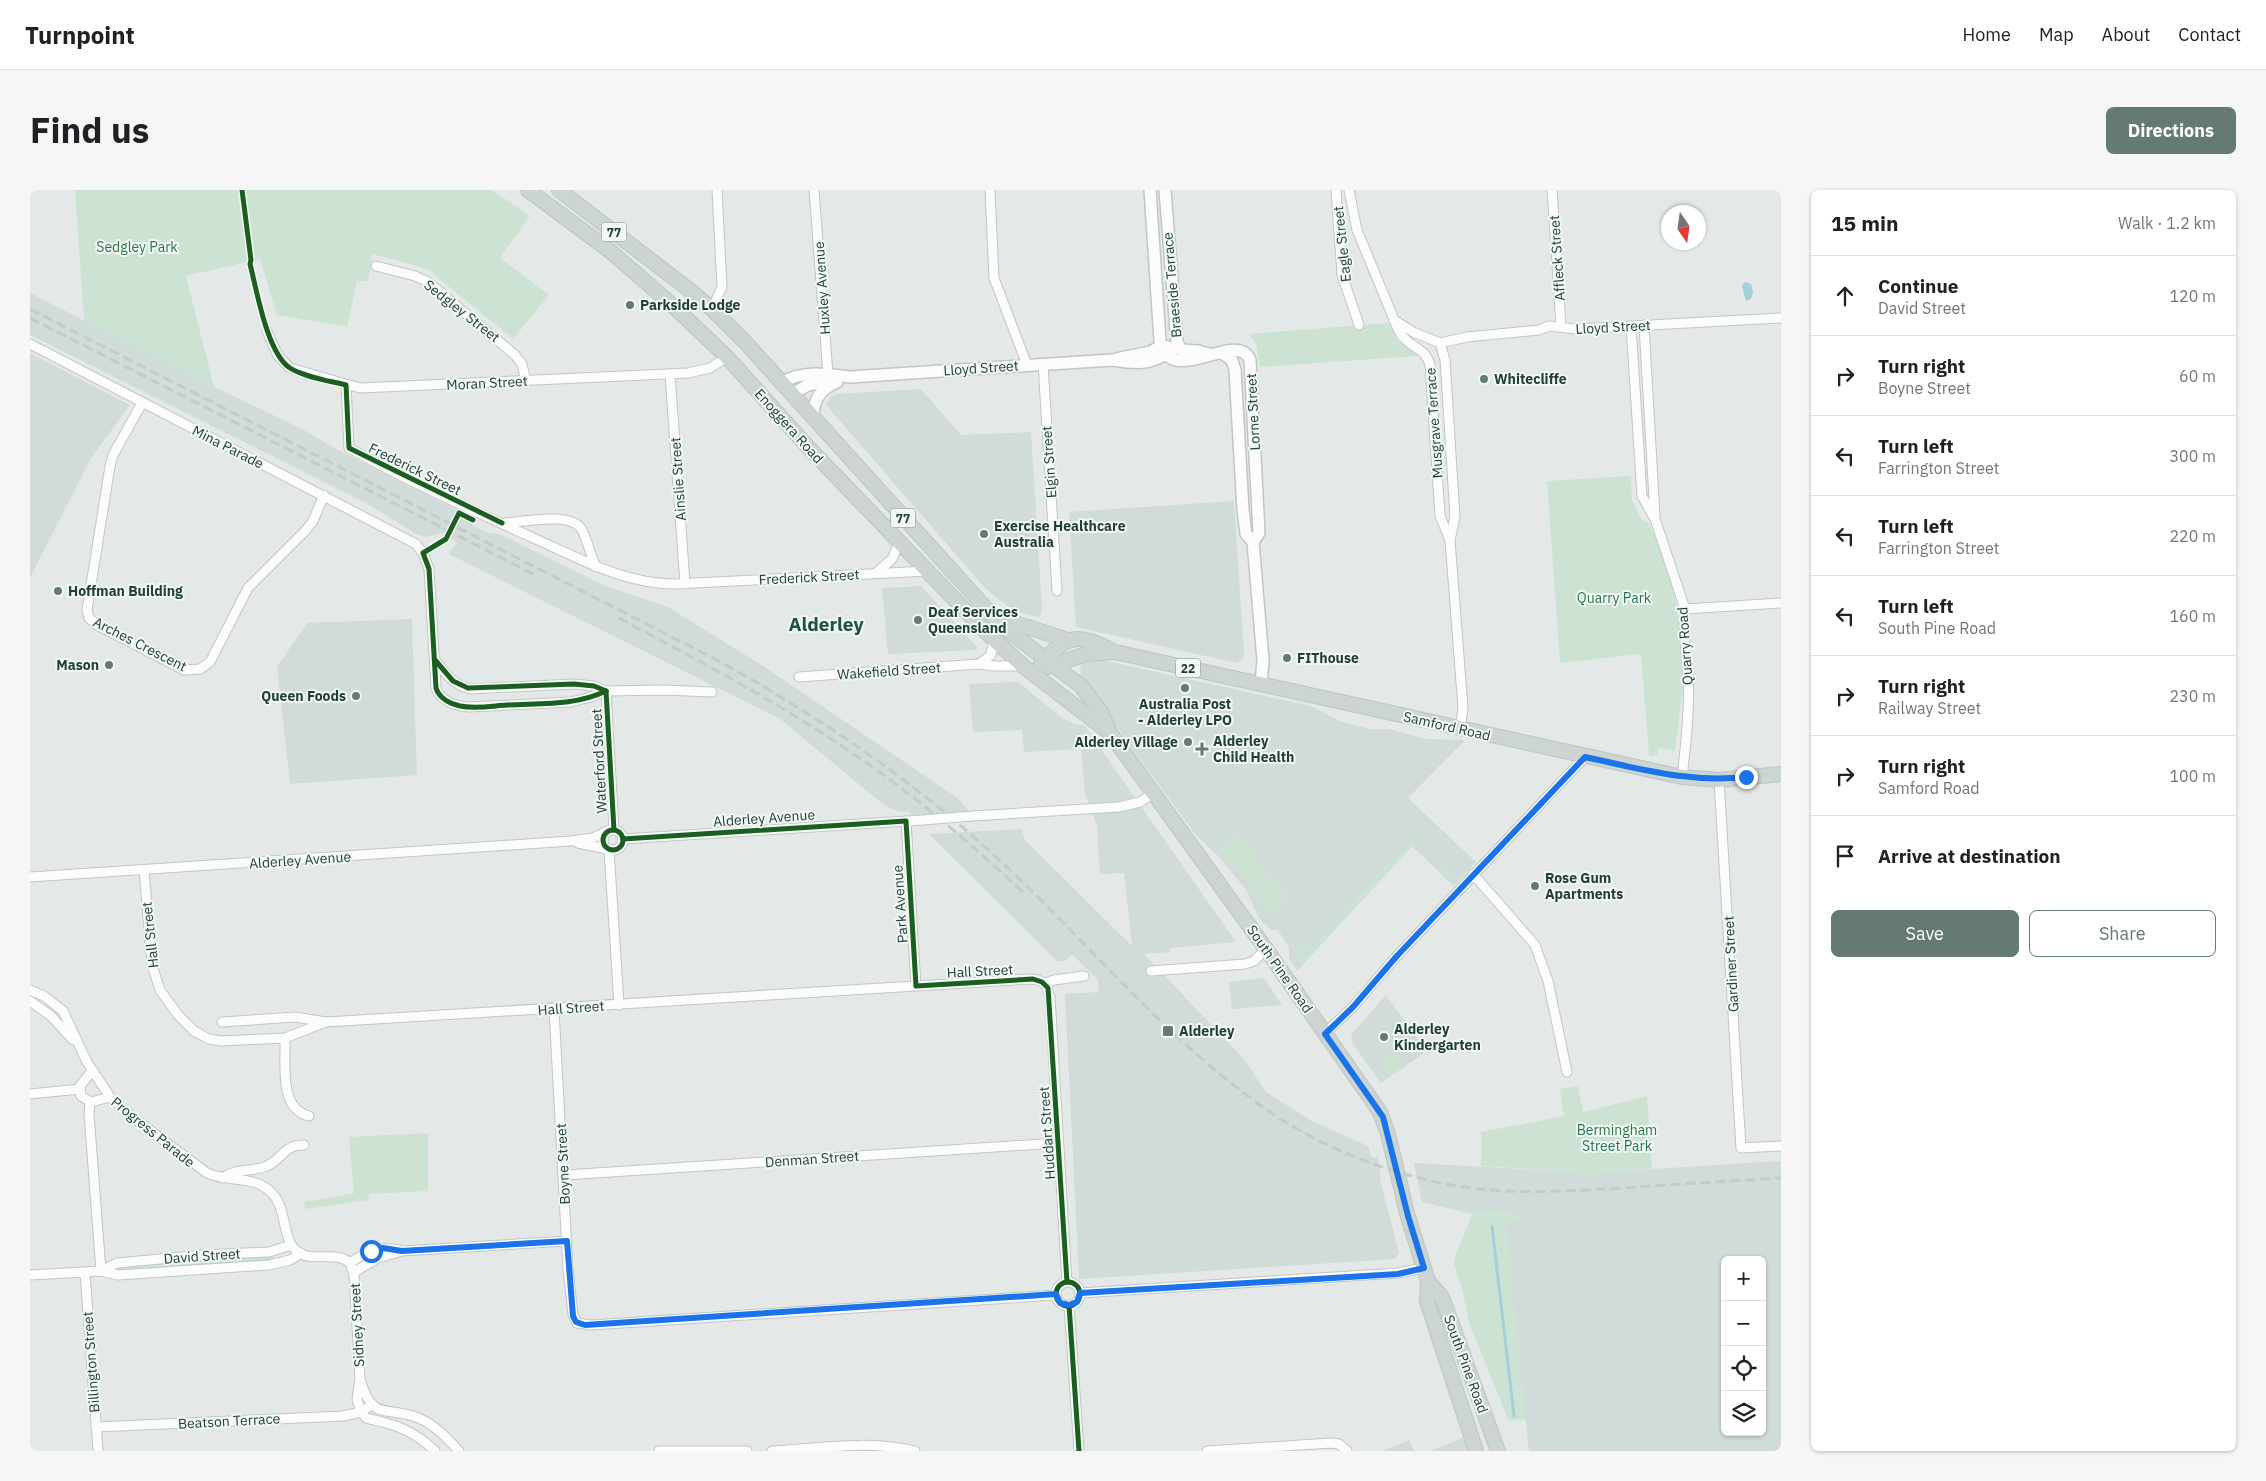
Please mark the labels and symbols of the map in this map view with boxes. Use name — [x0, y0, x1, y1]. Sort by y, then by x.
street label: Eagle Street — [1329, 205, 1355, 283]
north arrow — [1661, 205, 1706, 250]
street label: Affleck Street — [1545, 215, 1569, 301]
road number: 77 — [602, 222, 626, 242]
street label: Braeside Terrace — [1158, 231, 1186, 339]
park label: Sedgley Park — [96, 238, 178, 256]
street label: Huxley Avenue — [810, 240, 834, 335]
street label: Sedgley Street — [420, 276, 504, 346]
place label: Parkside Lodge — [640, 296, 741, 314]
marker: Parkside Lodge — [624, 299, 636, 311]
street label: Lloyd Street — [1575, 316, 1651, 338]
street label: Lloyd Street — [943, 356, 1019, 380]
street label: Musgrave Terrace — [1421, 367, 1447, 479]
place label: Whitecliffe — [1494, 370, 1567, 388]
street label: Moran Street — [446, 372, 528, 394]
street label: Lorne Street — [1242, 373, 1264, 451]
marker: Whitecliffe — [1478, 373, 1490, 385]
street label: Enoggera Road — [751, 385, 827, 467]
street label: Mina Parade — [189, 421, 267, 473]
street label: Elgin Street — [1037, 425, 1061, 499]
street label: Ainslie Street — [666, 436, 690, 522]
street label: Frederick Street — [366, 439, 464, 499]
road number: 77 — [890, 508, 916, 528]
place label: Exercise Healthcare Australia — [994, 517, 1126, 551]
marker: Exercise Healthcare Australia — [978, 528, 990, 540]
street label: Frederick Street — [758, 565, 860, 589]
place label: Hoffman Building — [68, 582, 183, 600]
marker: Hoffman Building — [52, 585, 64, 597]
park label: Quarry Park — [1577, 589, 1652, 607]
place label: Deaf Services Queensland — [928, 603, 1018, 637]
street label: Quarry Road — [1673, 606, 1697, 686]
district label: Alderley — [788, 612, 864, 636]
street label: Arches Crescent — [90, 613, 190, 675]
marker: Deaf Services Queensland — [912, 614, 924, 626]
place label: FIThouse — [1297, 649, 1359, 667]
marker: FIThouse — [1281, 652, 1293, 664]
place label: Mason — [56, 656, 99, 674]
street label: Wakefield Street — [837, 658, 942, 684]
road number: 22 — [1176, 658, 1200, 678]
marker: Mason — [103, 659, 115, 671]
marker: Australia Post - Alderley LPO — [1179, 682, 1191, 694]
place label: Queen Foods — [261, 687, 346, 705]
marker: Queen Foods — [350, 690, 362, 702]
place label: Australia Post - Alderley LPO — [1138, 695, 1232, 729]
street label: Samford Road — [1402, 707, 1492, 745]
street label: Waterford Street — [587, 708, 611, 814]
place label: Alderley Child Health — [1213, 732, 1294, 766]
place label: Alderley Village — [1074, 733, 1178, 751]
marker: Alderley Village — [1182, 736, 1194, 748]
marker: Alderley Child Health — [1195, 742, 1209, 756]
route end — [1735, 766, 1758, 789]
street label: Alderley Avenue — [712, 805, 816, 831]
street label: Alderley Avenue — [248, 847, 352, 873]
street label: Park Avenue — [888, 864, 912, 944]
place label: Rose Gum Apartments — [1545, 869, 1623, 903]
marker: Rose Gum Apartments — [1529, 880, 1541, 892]
street label: Hall Street — [138, 901, 162, 969]
street label: Gardiner Street — [1719, 915, 1743, 1013]
street label: South Pine Road — [1243, 922, 1317, 1016]
street label: Hall Street — [946, 960, 1014, 982]
street label: Hall Street — [537, 997, 605, 1019]
place label: Alderley Kindergarten — [1394, 1020, 1481, 1054]
place label: Alderley — [1179, 1022, 1235, 1040]
marker: Alderley — [1161, 1024, 1175, 1038]
marker: Alderley Kindergarten — [1378, 1031, 1390, 1043]
street label: Huddart Street — [1035, 1086, 1059, 1180]
street label: Progress Parade — [108, 1093, 199, 1171]
park label: Bermingham Street Park — [1577, 1121, 1657, 1155]
street label: Boyne Street — [552, 1123, 574, 1205]
street label: Denman Street — [764, 1147, 860, 1171]
route start — [360, 1240, 383, 1263]
street label: David Street — [163, 1244, 241, 1268]
street label: Sidney Street — [346, 1282, 368, 1367]
street label: Billington Street — [78, 1311, 104, 1413]
street label: South Pine Road — [1440, 1312, 1492, 1416]
street label: Beatson Terrace — [177, 1409, 281, 1433]

